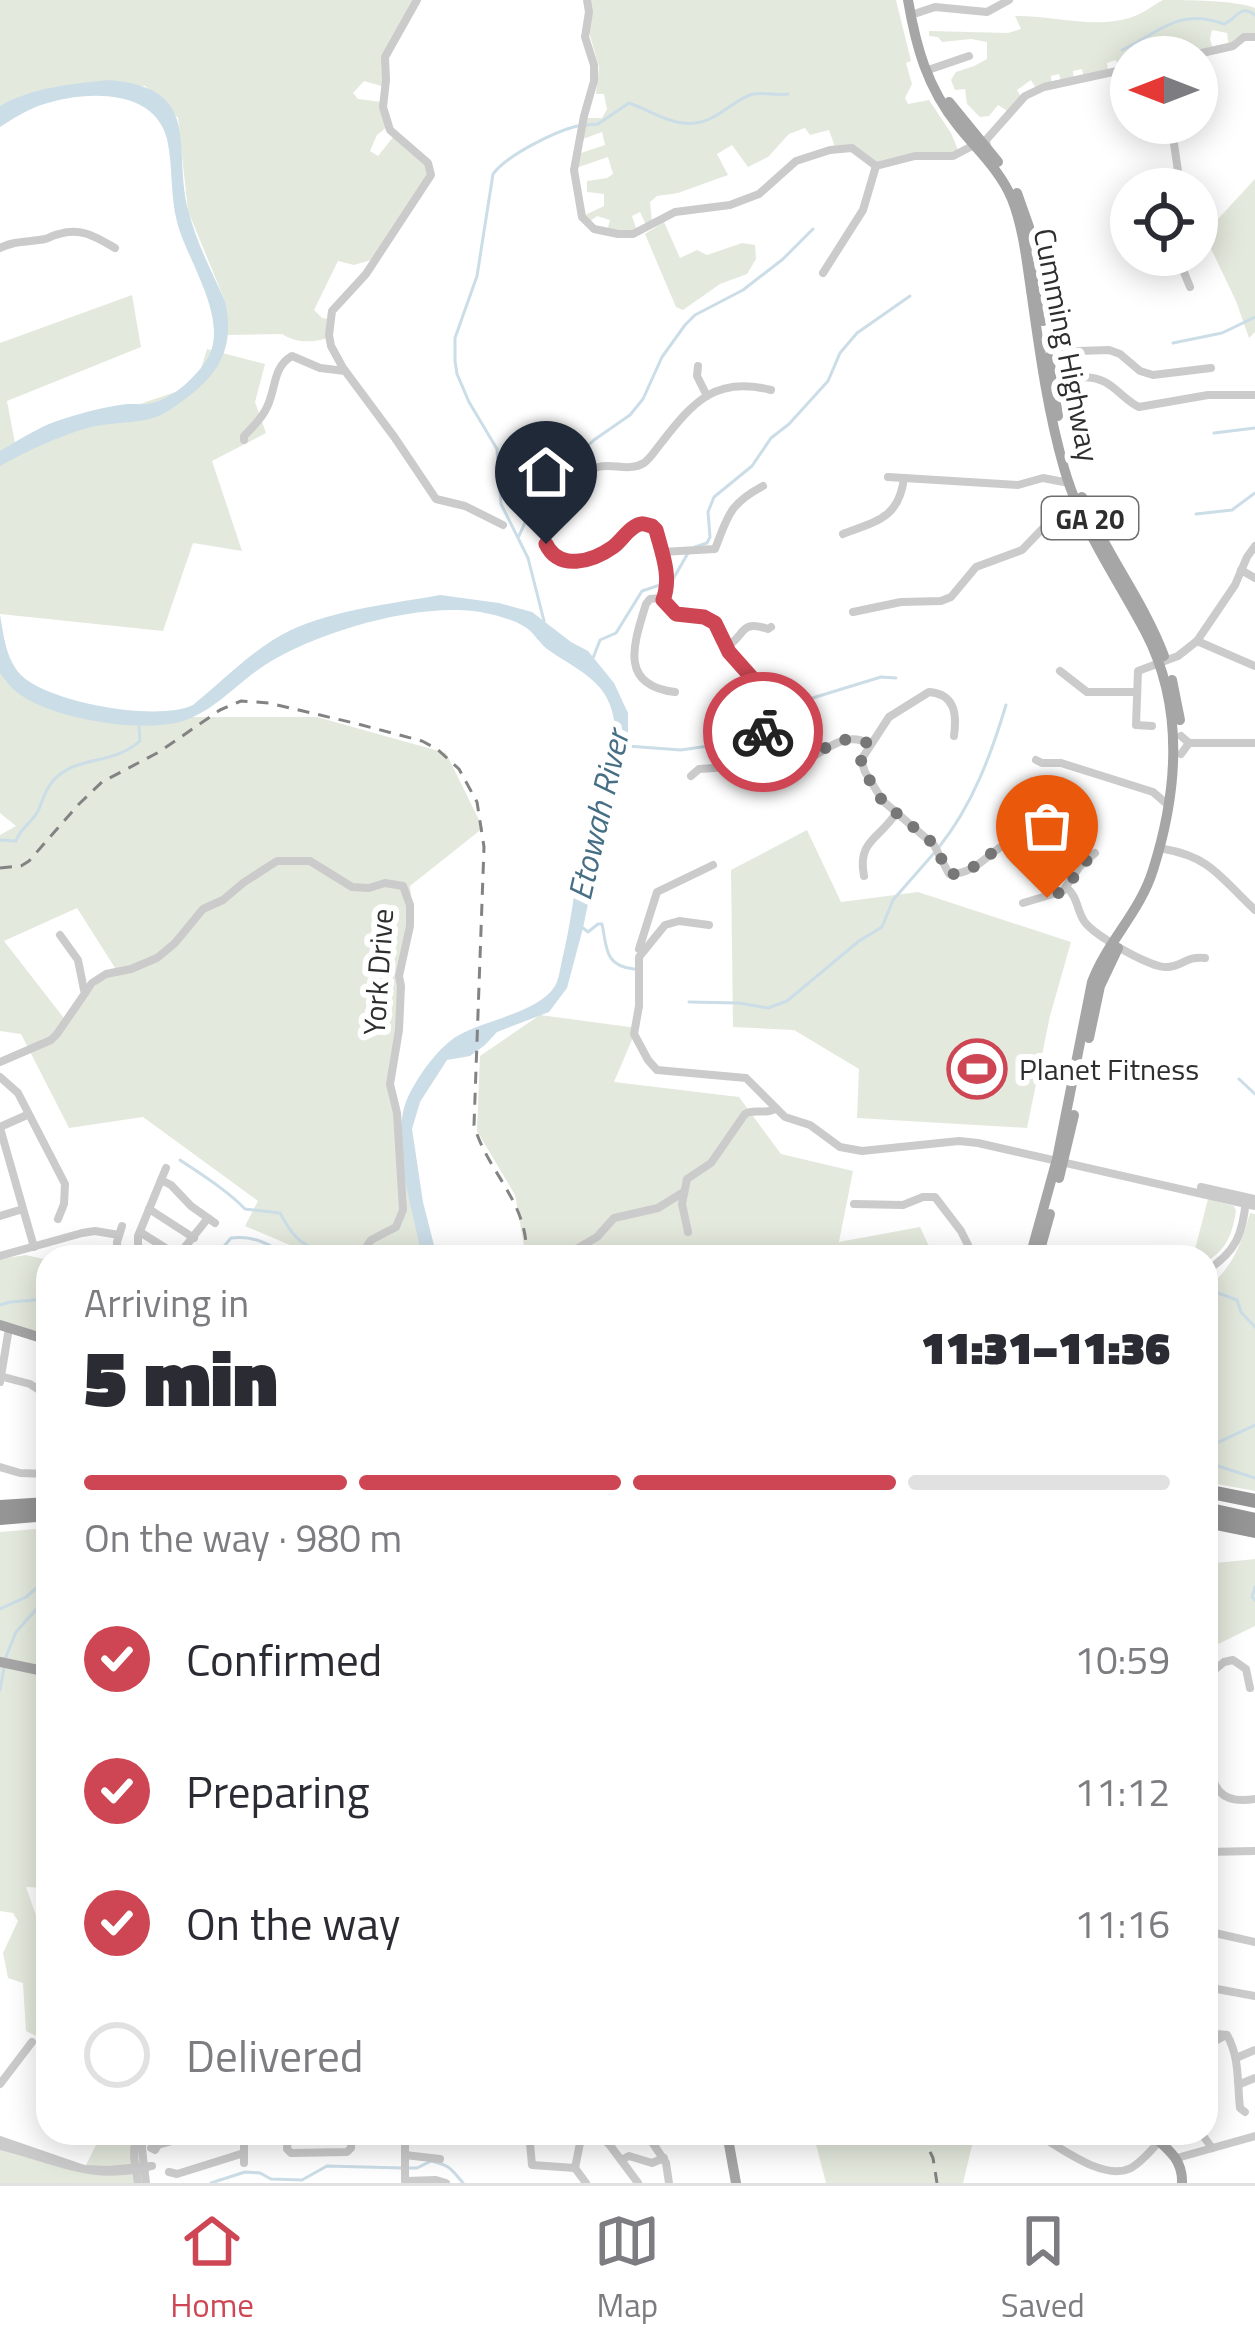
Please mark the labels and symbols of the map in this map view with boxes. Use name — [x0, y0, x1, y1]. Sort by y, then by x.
north arrow — [1110, 36, 1218, 144]
street label: Cumming Highway — [1022, 224, 1112, 466]
pin — [495, 421, 597, 544]
road number: GA 20 — [1042, 497, 1138, 539]
courier — [703, 672, 823, 792]
water label: Etowah River — [554, 722, 643, 905]
pin — [996, 775, 1098, 898]
street label: York Drive — [351, 907, 405, 1037]
sports icon: Planet Fitness — [946, 1038, 1008, 1100]
place label: Planet Fitness — [1019, 1046, 1199, 1092]

